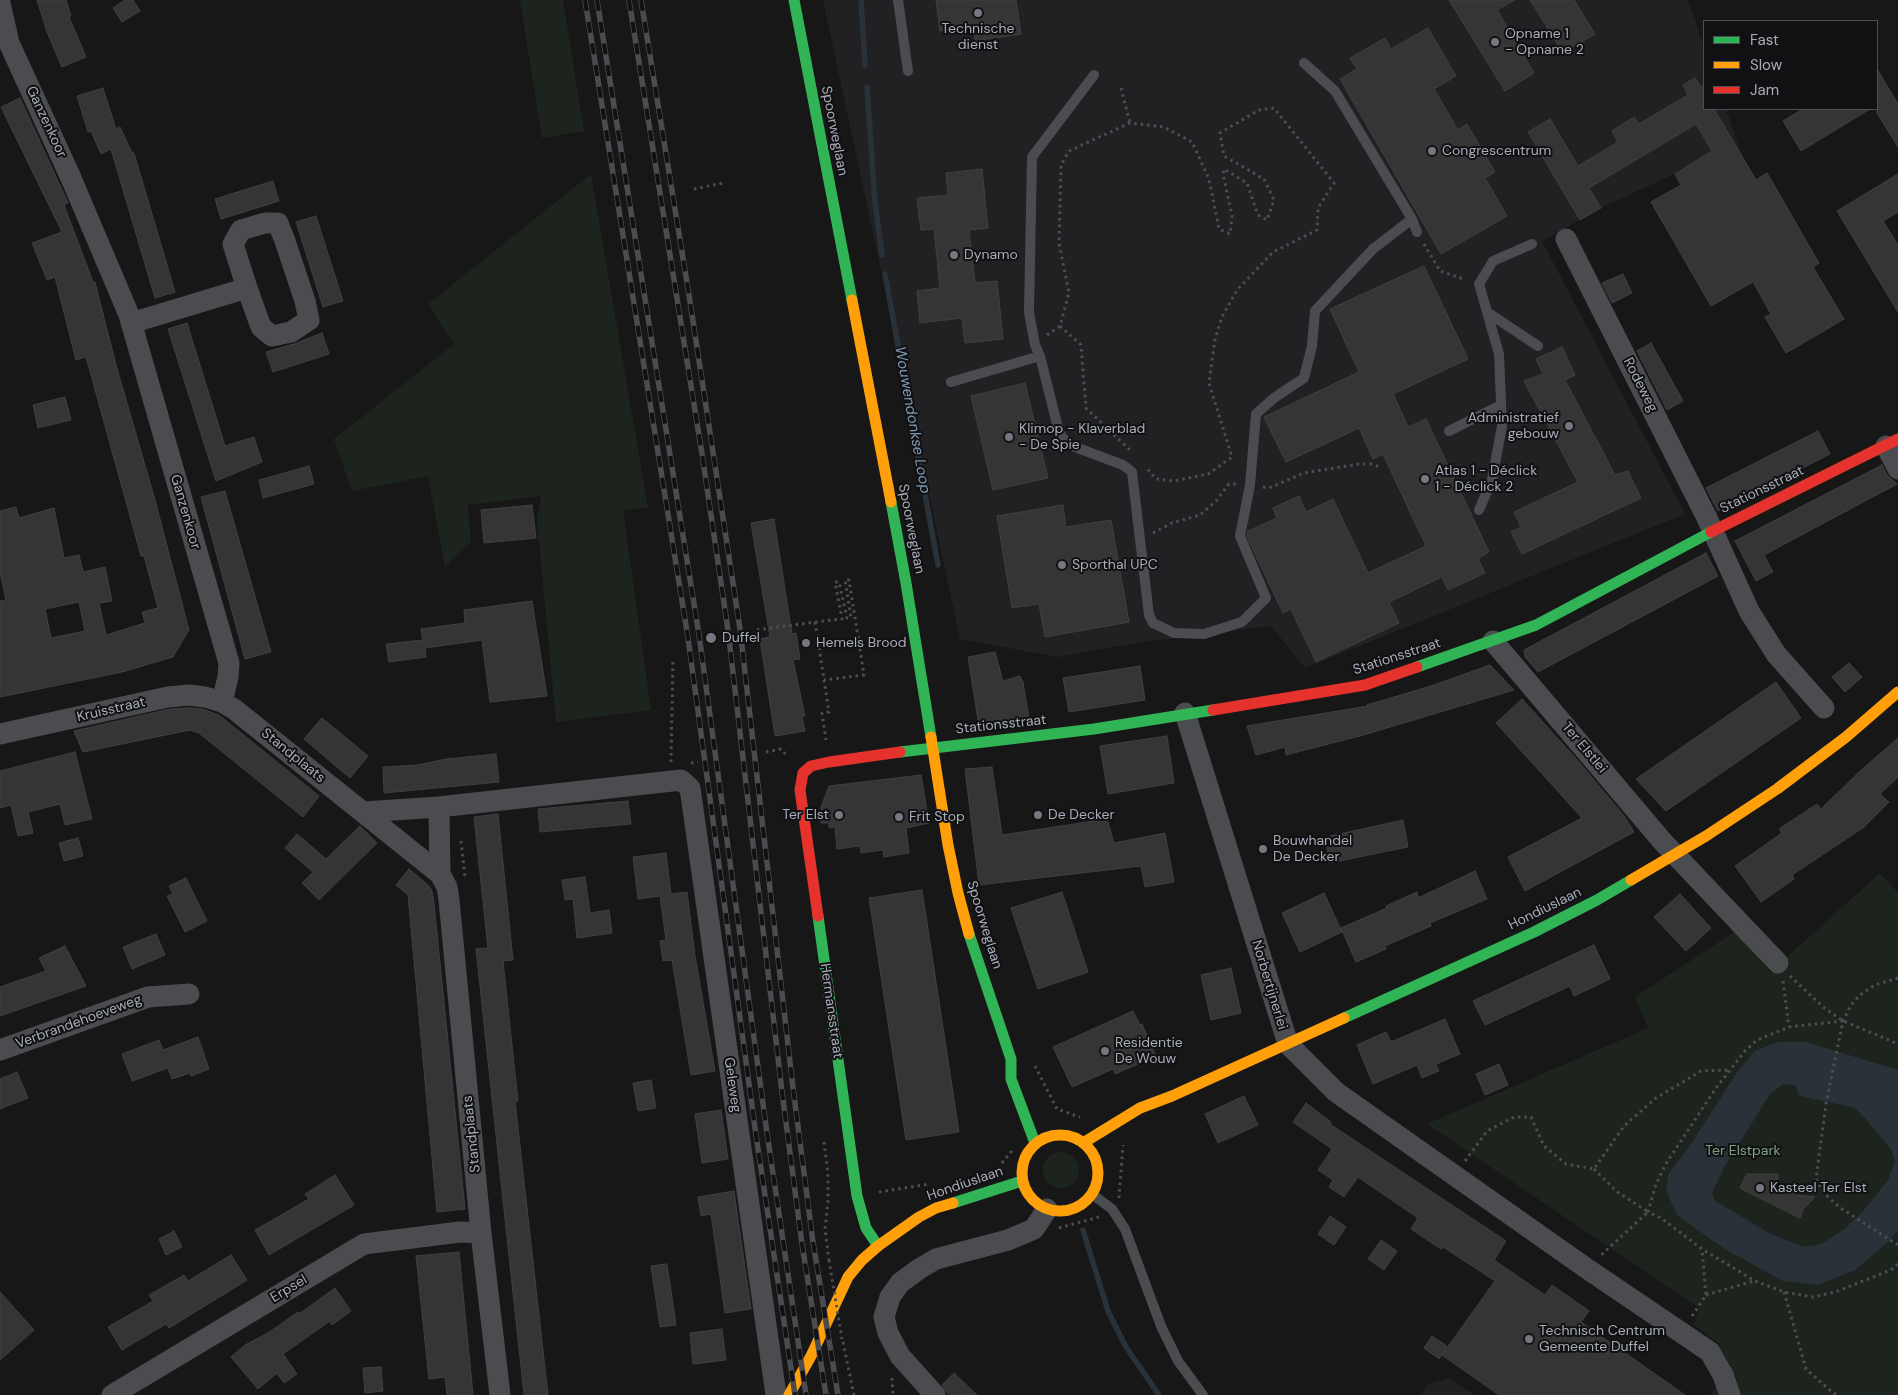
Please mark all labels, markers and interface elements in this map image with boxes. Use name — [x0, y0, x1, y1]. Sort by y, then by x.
marker: Technische dienst — [972, 7, 984, 19]
legend — [1703, 20, 1878, 110]
place label: Technische dienst — [941, 21, 1015, 54]
place label: Opname 1 - Opname 2 — [1505, 26, 1584, 58]
text: Fast — [1750, 30, 1779, 50]
marker: Opname 1 - Opname 2 — [1489, 36, 1501, 48]
text: Slow — [1750, 55, 1782, 75]
text: Jam — [1750, 80, 1779, 100]
street label: Ganzenkoor — [22, 84, 70, 160]
street label: Spoorweglaan — [817, 85, 851, 177]
place label: Congrescentrum — [1442, 143, 1551, 159]
marker: Congrescentrum — [1426, 145, 1438, 157]
place label: Dynamo — [964, 247, 1018, 263]
marker: Dynamo — [948, 249, 960, 261]
water label: Wouwendonkse Loop — [890, 345, 934, 495]
street label: Rodeweg — [1619, 355, 1661, 415]
place label: Administratief gebouw — [1468, 410, 1559, 442]
marker: Administratief gebouw — [1563, 420, 1575, 432]
place label: Klimop - Klaverblad - De Spie — [1019, 421, 1145, 454]
marker: Klimop - Klaverblad - De Spie — [1003, 431, 1015, 443]
street label: Stationsstraat — [1717, 462, 1807, 518]
place label: Atlas 1 - Déclick 1 - Déclick 2 — [1435, 463, 1537, 496]
street label: Ganzenkoor — [166, 473, 204, 551]
marker: Atlas 1 - Déclick 1 - Déclick 2 — [1419, 473, 1431, 485]
street label: Spoorweglaan — [894, 483, 928, 575]
place label: Sporthal UPC — [1072, 557, 1158, 573]
marker: Sporthal UPC — [1056, 559, 1068, 571]
place label: Duffel — [722, 630, 760, 646]
marker: Duffel — [704, 631, 718, 645]
place label: Hemels Brood — [816, 635, 907, 651]
street label: Stationsstraat — [1351, 635, 1443, 679]
marker: Hemels Brood — [800, 637, 812, 649]
street label: Kruisstraat — [75, 694, 147, 726]
street label: Stationsstraat — [955, 712, 1047, 738]
street label: Ter Elstlei — [1558, 719, 1610, 777]
street label: Standplaats — [258, 725, 328, 787]
place label: Ter Elst — [782, 807, 829, 823]
place label: De Decker — [1048, 807, 1115, 823]
marker: Ter Elst — [833, 809, 845, 821]
place label: Frit Stop — [909, 809, 965, 825]
marker: De Decker — [1032, 809, 1044, 821]
marker: Frit Stop — [893, 811, 905, 823]
place label: Bouwhandel De Decker — [1273, 833, 1352, 866]
marker: Bouwhandel De Decker — [1257, 843, 1269, 855]
street label: Spoorweglaan — [963, 879, 1005, 971]
street label: Hondiuslaan — [1506, 884, 1584, 934]
street label: Norbertijnerlei — [1247, 938, 1291, 1032]
street label: Hermansstraat — [816, 962, 846, 1060]
street label: Verbrandehoeveweg — [14, 991, 144, 1053]
place label: Residentie De Wouw — [1115, 1035, 1183, 1068]
marker: Residentie De Wouw — [1099, 1045, 1111, 1057]
street label: Geleweg — [720, 1056, 744, 1114]
street label: Standplaats — [460, 1095, 484, 1173]
park label: Ter Elstpark — [1705, 1143, 1781, 1159]
street label: Hondiuslaan — [925, 1163, 1005, 1205]
place label: Kasteel Ter Elst — [1770, 1180, 1867, 1196]
marker: Kasteel Ter Elst — [1754, 1182, 1766, 1194]
street label: Erpsel — [268, 1272, 310, 1306]
place label: Technisch Centrum Gemeente Duffel — [1539, 1323, 1665, 1355]
marker: Technisch Centrum Gemeente Duffel — [1523, 1333, 1535, 1345]

